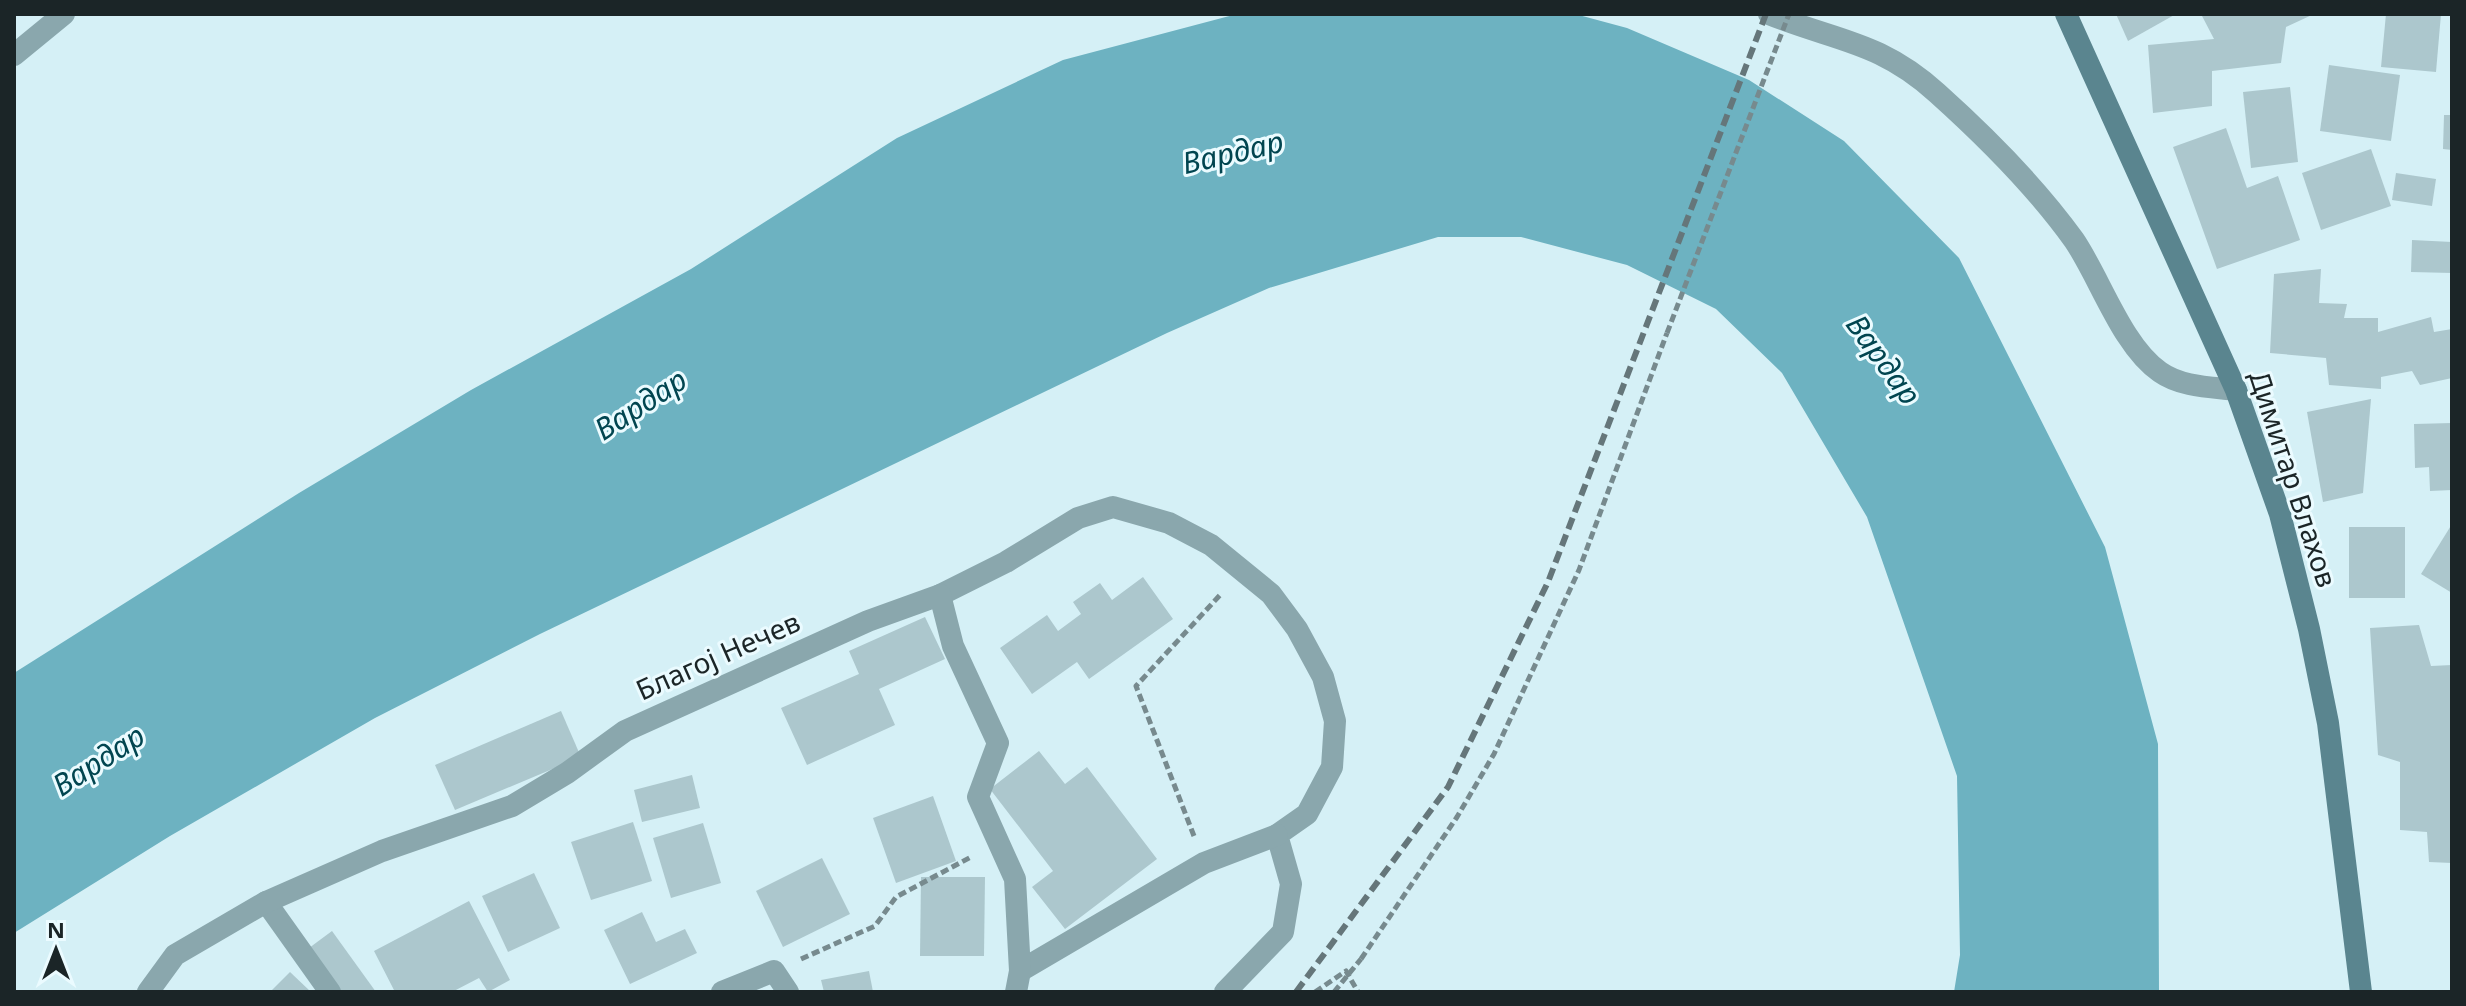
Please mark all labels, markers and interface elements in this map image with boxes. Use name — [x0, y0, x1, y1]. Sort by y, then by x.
water label: Вардар — [1178, 120, 1287, 183]
water label: Вардар — [1837, 306, 1931, 413]
water label: Вардар — [586, 359, 694, 449]
street label: Димитар Влахов — [2241, 366, 2347, 592]
street label: Благој Нечев — [629, 602, 806, 708]
water label: Вардар — [44, 715, 152, 805]
north arrow — [16, 910, 96, 990]
text: N — [47, 914, 65, 944]

